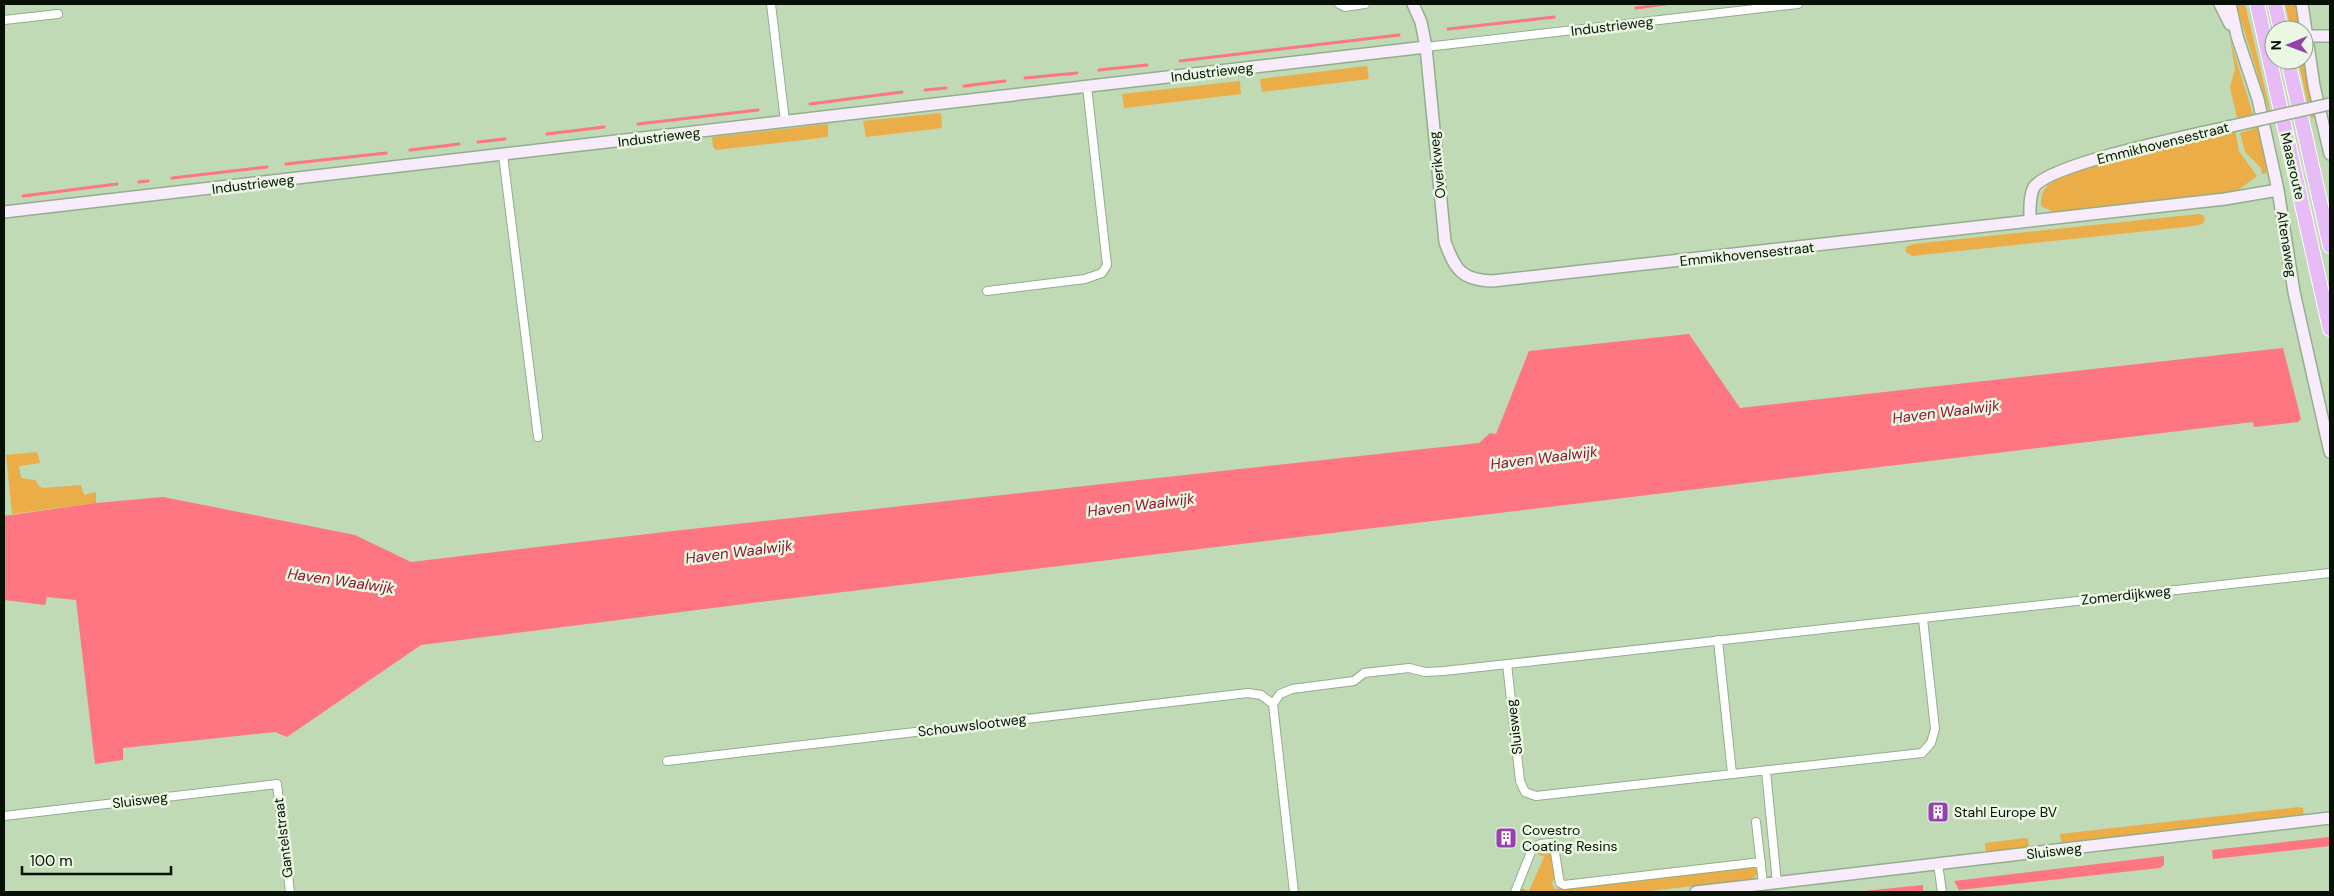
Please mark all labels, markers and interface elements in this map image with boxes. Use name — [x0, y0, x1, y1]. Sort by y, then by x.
street label: Industrieweg — [1570, 12, 1654, 40]
north arrow — [2264, 20, 2314, 70]
text: N — [2267, 40, 2285, 50]
street label: Industrieweg — [1170, 58, 1254, 86]
street label: Emmikhovensestraat — [2095, 118, 2231, 168]
street label: Industrieweg — [617, 123, 701, 151]
street label: Overikweg — [1424, 130, 1449, 200]
street label: Maasroute — [2277, 131, 2309, 201]
street label: Industrieweg — [211, 170, 295, 198]
street label: Altenaweg — [2273, 209, 2301, 279]
street label: Emmikhovensestraat — [1679, 238, 1815, 270]
water label: Haven Waalwijk — [1891, 395, 2001, 428]
water label: Haven Waalwijk — [1489, 441, 1599, 474]
water label: Haven Waalwijk — [1086, 488, 1196, 521]
water label: Haven Waalwijk — [684, 535, 794, 568]
water label: Haven Waalwijk — [286, 564, 396, 598]
street label: Zomerdijkweg — [2080, 581, 2172, 609]
street label: Sluisweg — [1502, 698, 1526, 756]
street label: Schouwslootweg — [917, 709, 1028, 741]
street label: Sluisweg — [111, 788, 169, 812]
street label: Gantelstraat — [269, 797, 297, 879]
building icon: Stahl Europe BV — [1926, 800, 1950, 824]
place label: Stahl Europe BV — [1954, 803, 2058, 821]
place label: Covestro Coating Resins — [1522, 821, 1617, 855]
building icon: Covestro Coating Resins — [1494, 826, 1518, 850]
street label: Sluisweg — [2025, 839, 2083, 863]
scale bar — [22, 844, 171, 876]
text: 100 m — [30, 851, 73, 871]

